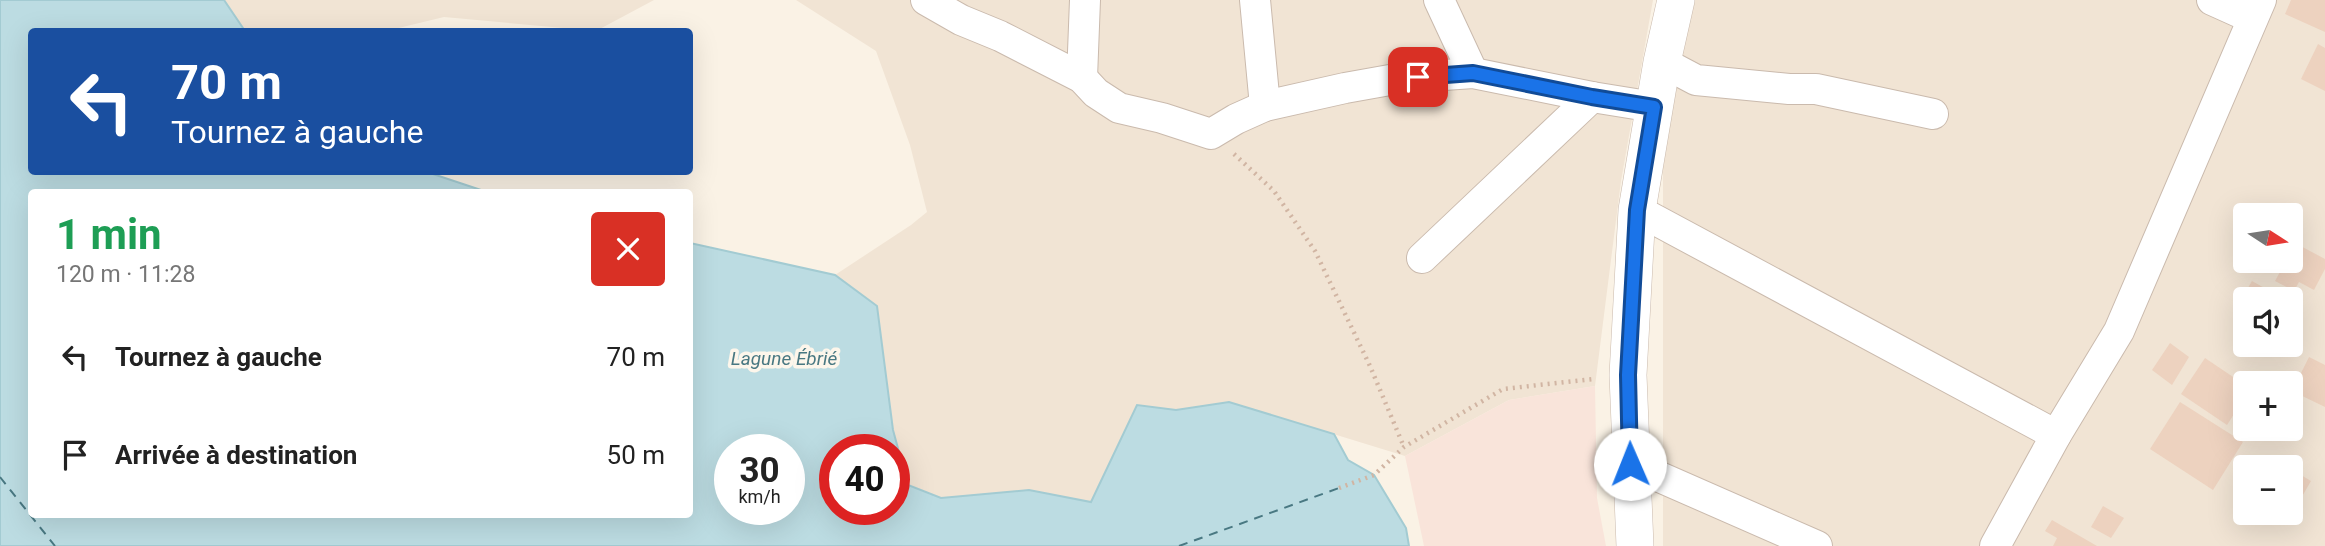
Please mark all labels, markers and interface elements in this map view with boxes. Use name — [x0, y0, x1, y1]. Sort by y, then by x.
pin — [1388, 47, 1448, 107]
text: 70 m — [171, 54, 282, 111]
icon: left — [56, 56, 147, 147]
icon: arrive — [1399, 58, 1437, 96]
text: Tournez à gauche — [171, 113, 423, 151]
north arrow — [2233, 203, 2303, 273]
map controls — [2233, 203, 2303, 525]
text: 1 min — [56, 210, 162, 259]
button: close — [591, 212, 665, 286]
text: 120 m · 11:28 — [56, 261, 195, 288]
button: sound — [2233, 287, 2303, 357]
icon: left — [56, 338, 94, 376]
text: Tournez à gauche — [115, 342, 322, 372]
text: 70 m — [607, 342, 665, 372]
water label: Lagune Ébrié — [731, 347, 837, 370]
button: + — [2233, 371, 2303, 441]
position arrow — [1593, 427, 1667, 501]
speed limit sign: 40 — [819, 434, 910, 525]
icon: arrive — [56, 436, 94, 474]
text: Arrivée à destination — [115, 440, 357, 470]
text: 50 m — [607, 440, 665, 470]
text: 30 — [739, 450, 780, 491]
button: − — [2233, 455, 2303, 525]
text: km/h — [738, 486, 781, 507]

